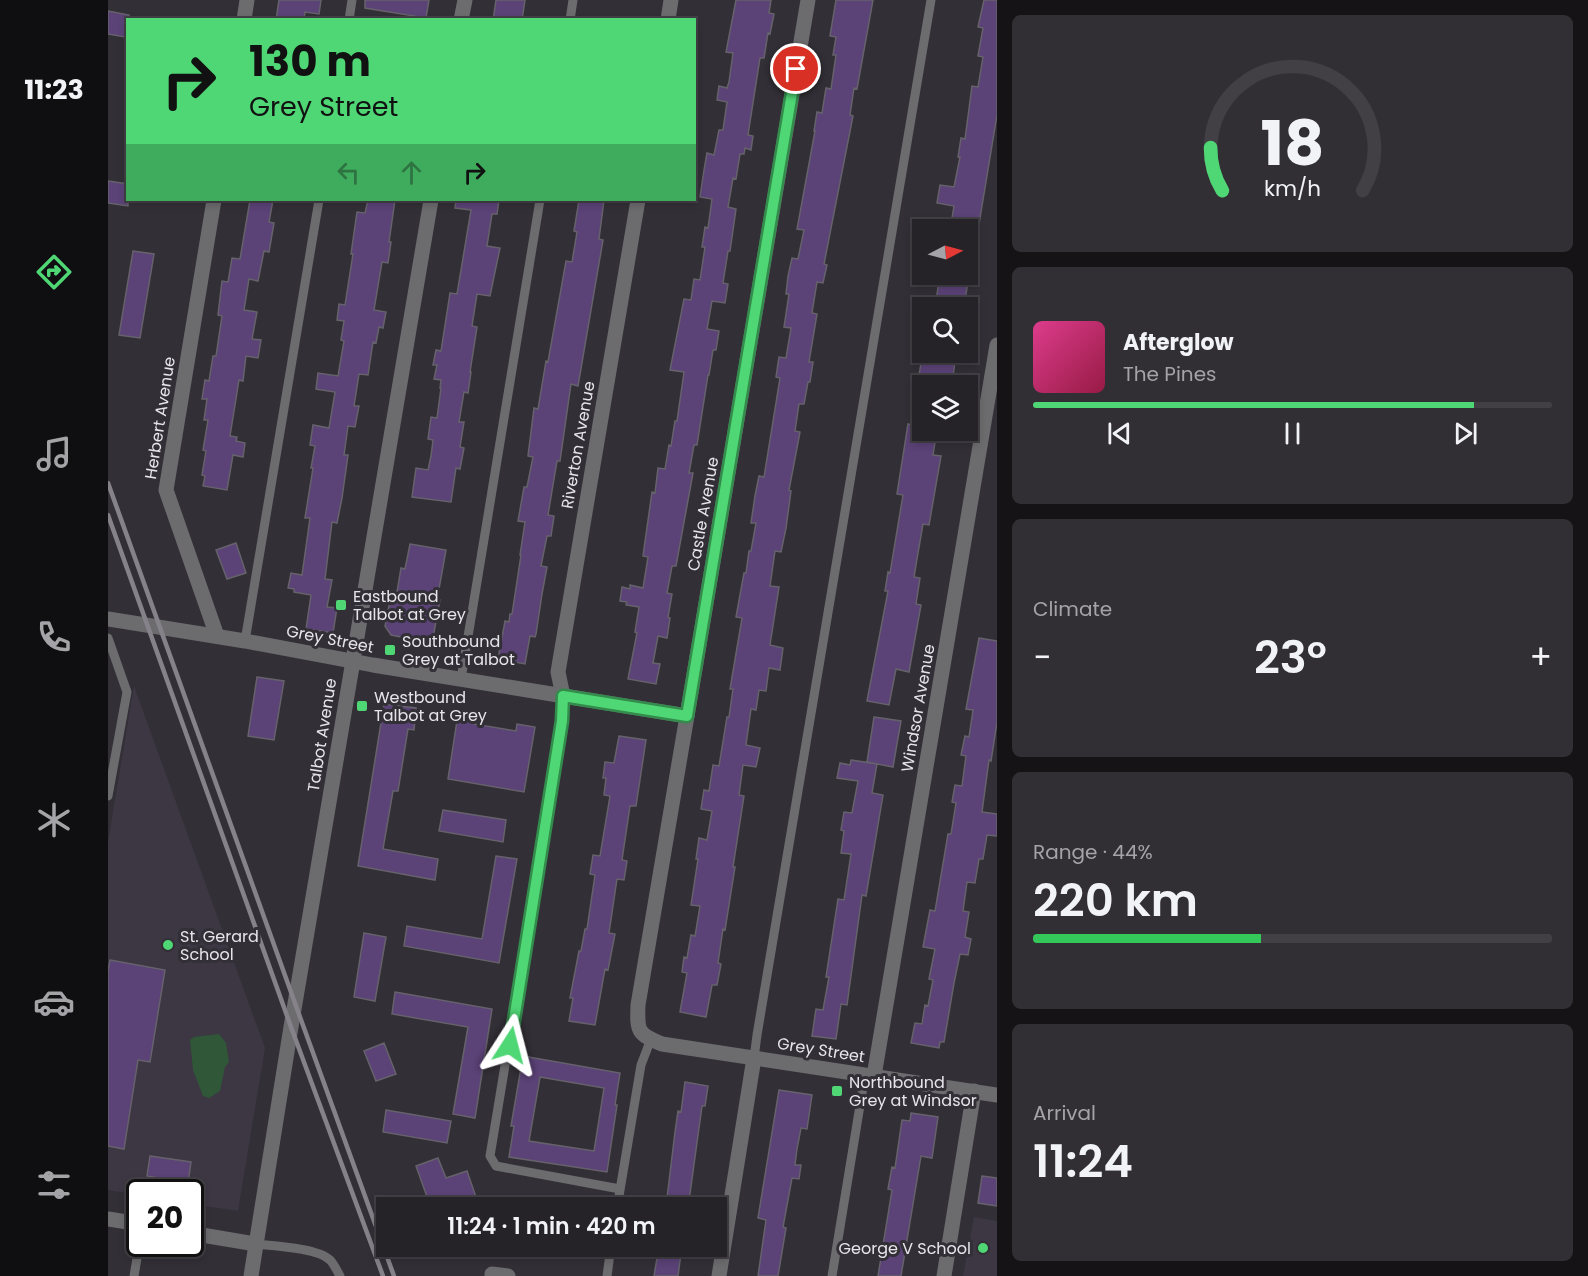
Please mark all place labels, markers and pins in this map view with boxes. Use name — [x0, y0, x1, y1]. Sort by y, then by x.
pin — [770, 43, 821, 94]
place label: Eastbound Talbot at Grey — [353, 585, 466, 626]
marker: Eastbound Talbot at Grey — [334, 598, 348, 612]
place label: Southbound Grey at Talbot — [402, 630, 515, 671]
marker: Southbound Grey at Talbot — [383, 643, 397, 657]
place label: Westbound Talbot at Grey — [374, 686, 487, 727]
marker: Westbound Talbot at Grey — [355, 699, 369, 713]
place label: St. Gerard School — [180, 925, 259, 966]
marker: St. Gerard School — [161, 938, 175, 952]
place label: Northbound Grey at Windsor — [849, 1071, 977, 1112]
marker: Northbound Grey at Windsor — [830, 1084, 844, 1098]
place label: George V School — [839, 1237, 971, 1260]
marker: George V School — [976, 1241, 990, 1255]

